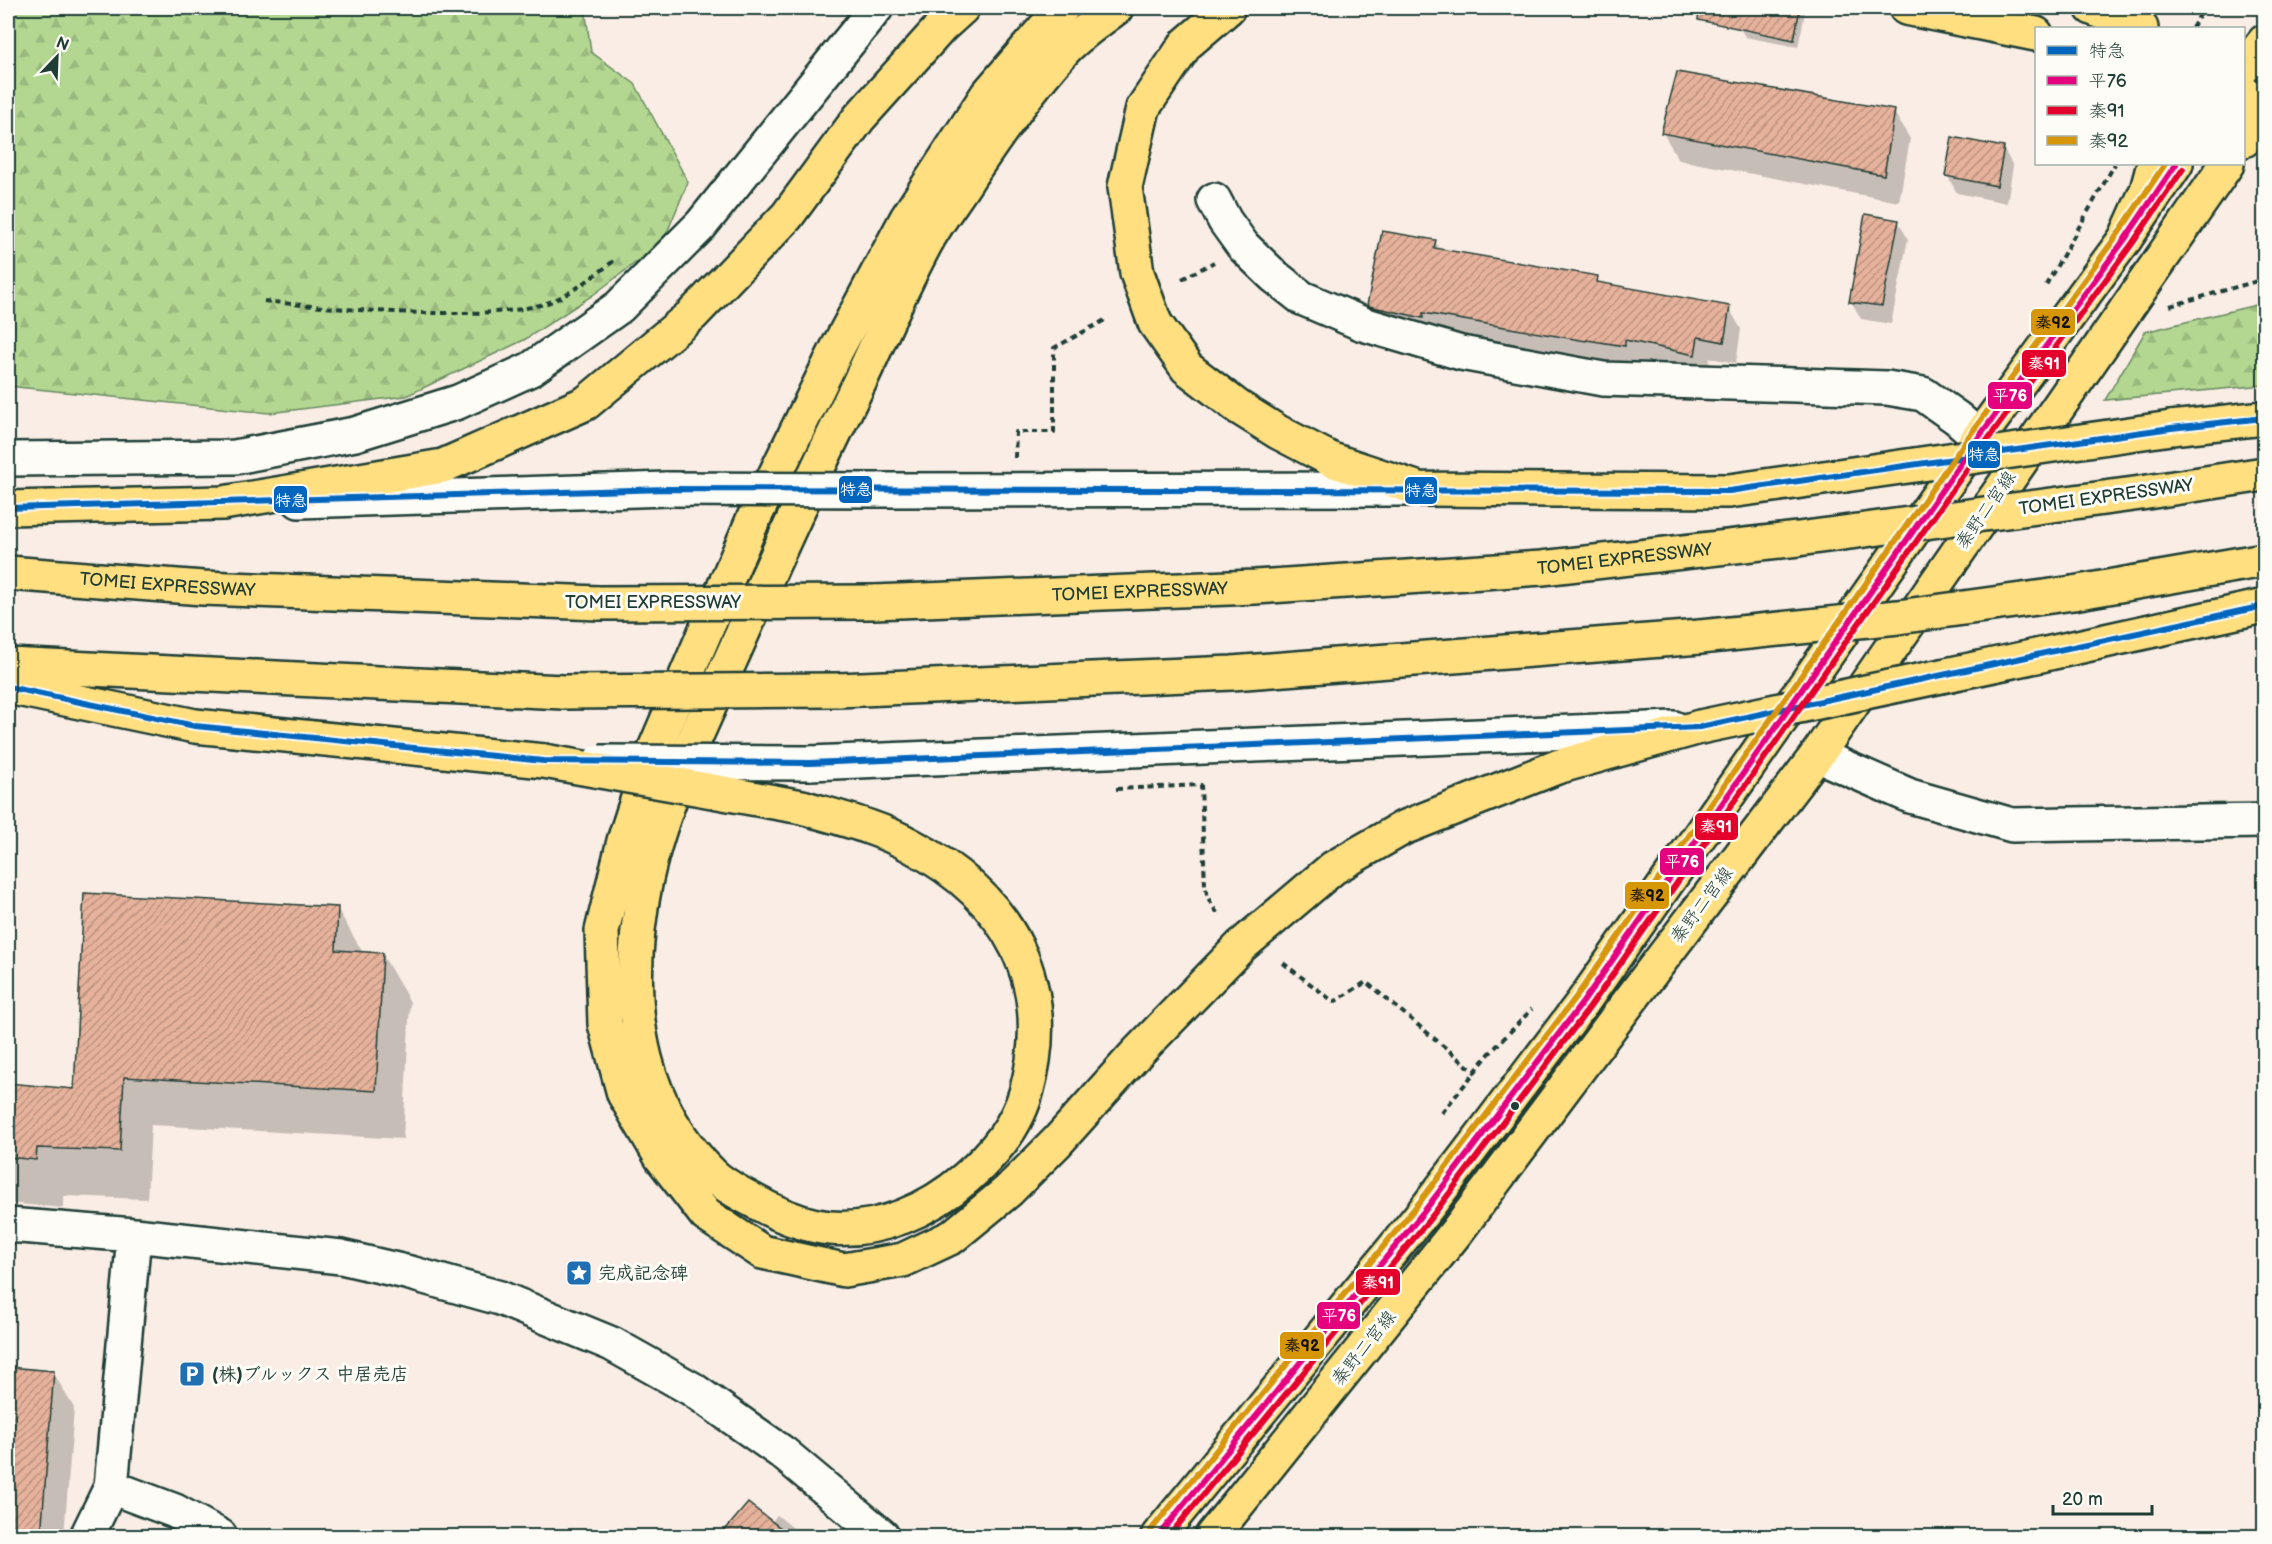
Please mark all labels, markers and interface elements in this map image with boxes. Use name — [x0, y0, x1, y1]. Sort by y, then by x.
north arrow — [27, 27, 87, 87]
legend — [2035, 27, 2245, 165]
text: N — [53, 33, 72, 56]
text: 特急 — [2089, 41, 2125, 62]
text: 平76 — [2089, 71, 2127, 92]
text: 秦91 — [2089, 101, 2124, 122]
text: 秦92 — [2089, 131, 2128, 152]
line badge: 秦92 — [2030, 308, 2076, 336]
text: 秦92 — [2036, 314, 2071, 333]
line badge: 秦91 — [2021, 349, 2067, 378]
text: 秦91 — [2028, 355, 2060, 374]
line badge: 平76 — [1987, 381, 2033, 410]
text: 平76 — [1993, 387, 2028, 406]
line badge: 特急 — [1967, 440, 2001, 469]
text: 特急 — [1968, 446, 2000, 465]
street label: 秦野二宮線 — [1952, 467, 2020, 553]
street label: TOMEI EXPRESSWAY — [2017, 474, 2195, 520]
line badge: 特急 — [838, 475, 873, 504]
line badge: 特急 — [1404, 476, 1438, 505]
text: 特急 — [840, 481, 872, 500]
text: 特急 — [1405, 482, 1437, 501]
line badge: 特急 — [273, 485, 308, 514]
text: 特急 — [275, 492, 307, 511]
street label: TOMEI EXPRESSWAY — [1536, 538, 1714, 579]
street label: TOMEI EXPRESSWAY — [79, 568, 256, 600]
street label: TOMEI EXPRESSWAY — [1051, 578, 1229, 605]
street label: TOMEI EXPRESSWAY — [565, 592, 741, 613]
line badge: 秦91 — [1694, 812, 1739, 841]
text: 秦91 — [1700, 818, 1732, 837]
line badge: 平76 — [1659, 847, 1705, 876]
text: 平76 — [1665, 853, 1700, 872]
street label: 秦野二宮線 — [1667, 863, 1737, 947]
line badge: 秦92 — [1624, 881, 1670, 910]
text: 秦92 — [1630, 887, 1665, 906]
unlabelled marker — [1509, 1100, 1521, 1112]
place icon: 完成記念碑 — [564, 1258, 594, 1288]
place label: 完成記念碑 — [598, 1263, 688, 1284]
line badge: 秦91 — [1355, 1268, 1401, 1296]
text: 秦91 — [1362, 1274, 1394, 1293]
line badge: 平76 — [1316, 1301, 1361, 1330]
street label: 秦野二宮線 — [1328, 1306, 1400, 1390]
text: 平76 — [1322, 1307, 1357, 1326]
line badge: 秦92 — [1279, 1331, 1325, 1360]
text: 秦92 — [1285, 1337, 1320, 1356]
parking icon: (株)ブルックス 中居売店 — [177, 1359, 207, 1389]
place label: (株)ブルックス 中居売店 — [212, 1364, 408, 1385]
scale bar — [2053, 1478, 2152, 1516]
text: 20 m — [2062, 1489, 2103, 1510]

